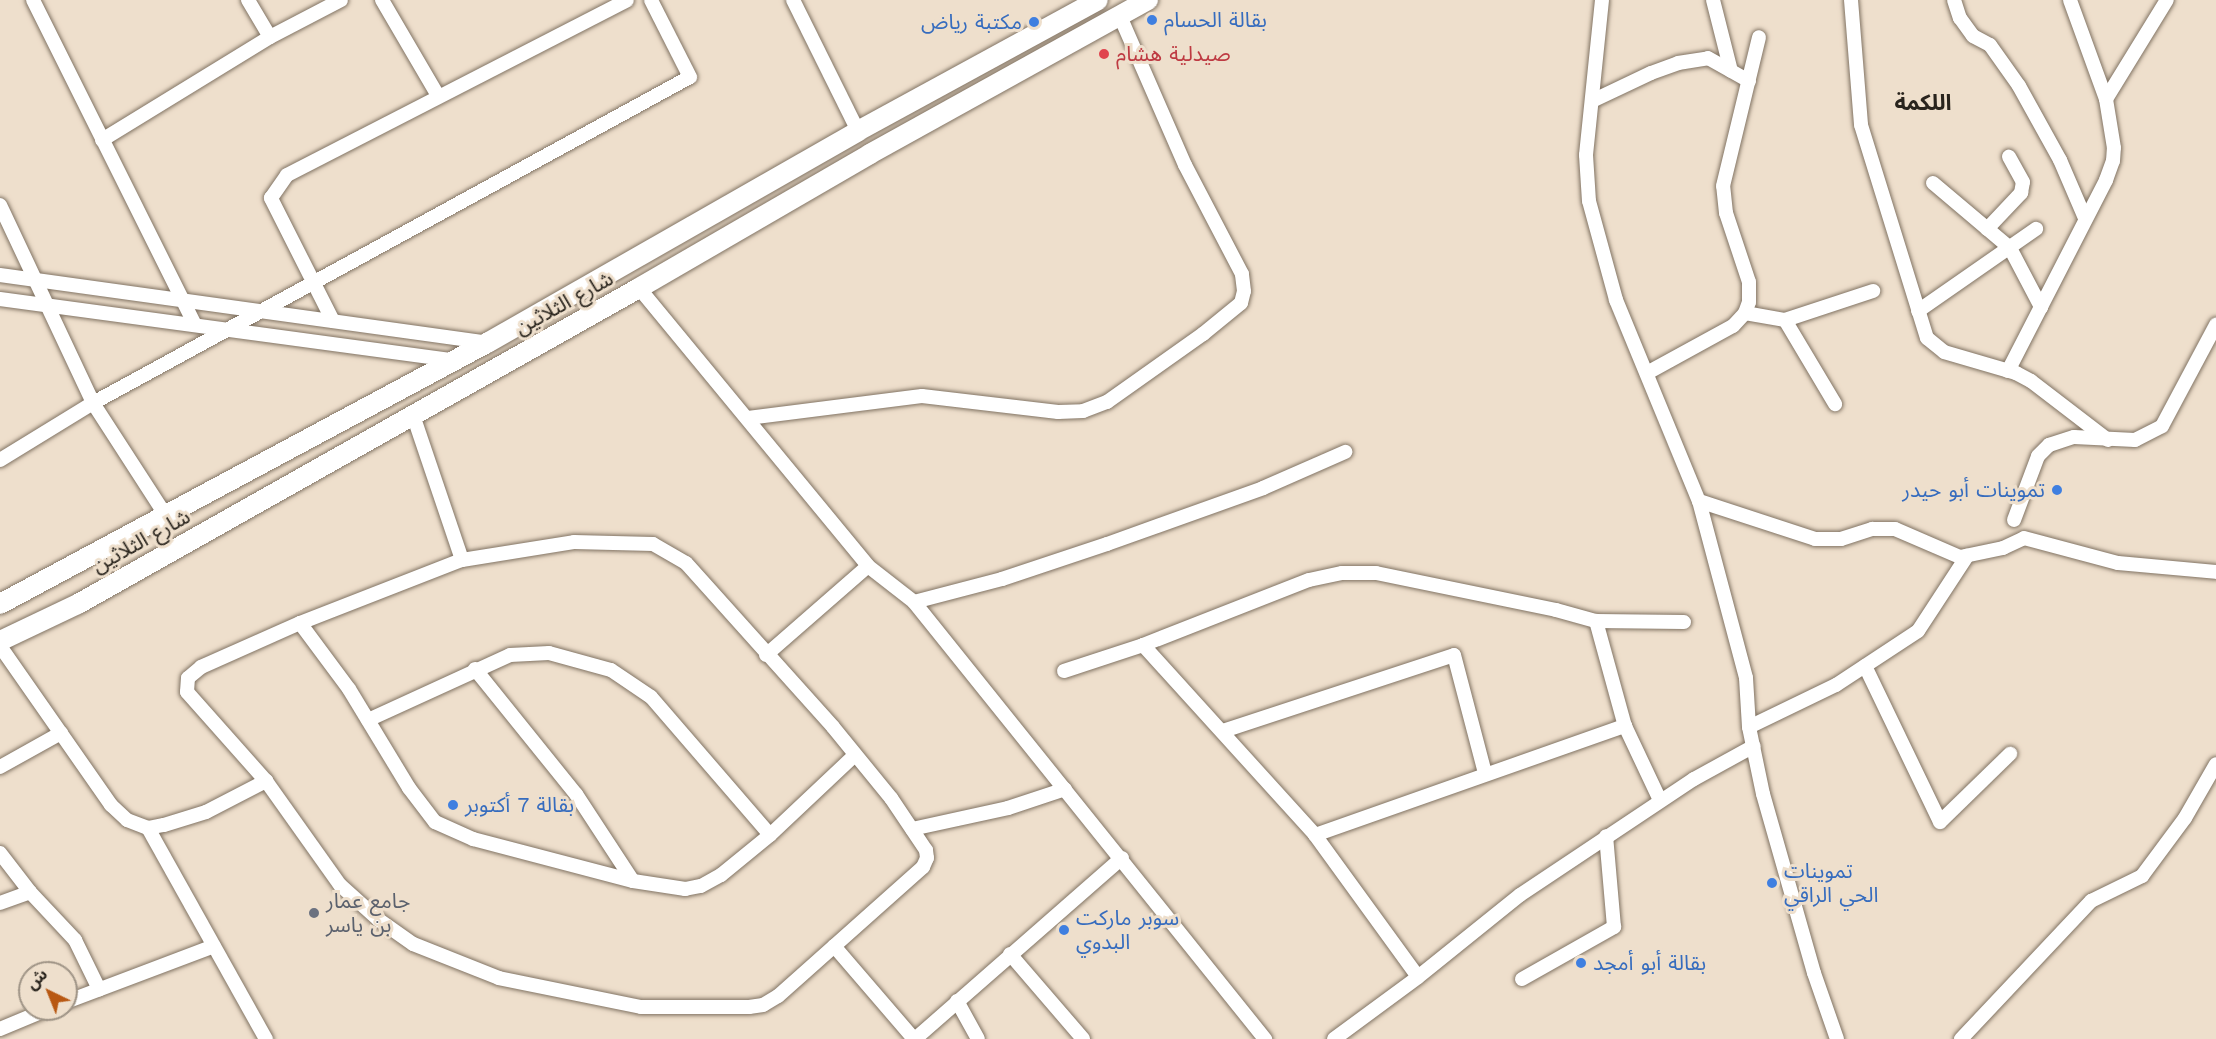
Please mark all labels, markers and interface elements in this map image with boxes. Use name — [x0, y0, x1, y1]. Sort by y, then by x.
place label: بقالة الحسام — [1164, 7, 1267, 33]
place label: مكتبة رياض — [921, 9, 1022, 35]
marker: بقالة الحسام — [1145, 13, 1159, 27]
marker: مكتبة رياض — [1027, 15, 1041, 29]
place label: صيدلية هشام — [1116, 41, 1231, 67]
marker: صيدلية هشام — [1097, 47, 1111, 61]
district label: اللكمة — [1894, 90, 1952, 116]
street label: شارع الثلاثين — [510, 266, 618, 340]
place label: تموينات أبو حيدر — [1902, 477, 2045, 503]
marker: تموينات أبو حيدر — [2050, 483, 2064, 497]
street label: شارع الثلاثين — [87, 504, 195, 578]
place label: بقالة 7 أكتوبر — [465, 792, 574, 818]
marker: بقالة 7 أكتوبر — [446, 798, 460, 812]
place label: تموينات الحي الراقي — [1784, 858, 1879, 908]
marker: تموينات الحي الراقي — [1765, 876, 1779, 890]
place label: جامع عمار بن ياسر — [326, 888, 410, 938]
place label: سوبر ماركت البدوي — [1076, 905, 1179, 955]
marker: جامع عمار بن ياسر — [307, 906, 321, 920]
marker: سوبر ماركت البدوي — [1057, 923, 1071, 937]
place label: بقالة أبو أمجد — [1593, 950, 1706, 976]
marker: بقالة أبو أمجد — [1574, 956, 1588, 970]
north arrow — [18, 961, 78, 1021]
text: ش — [22, 965, 51, 993]

